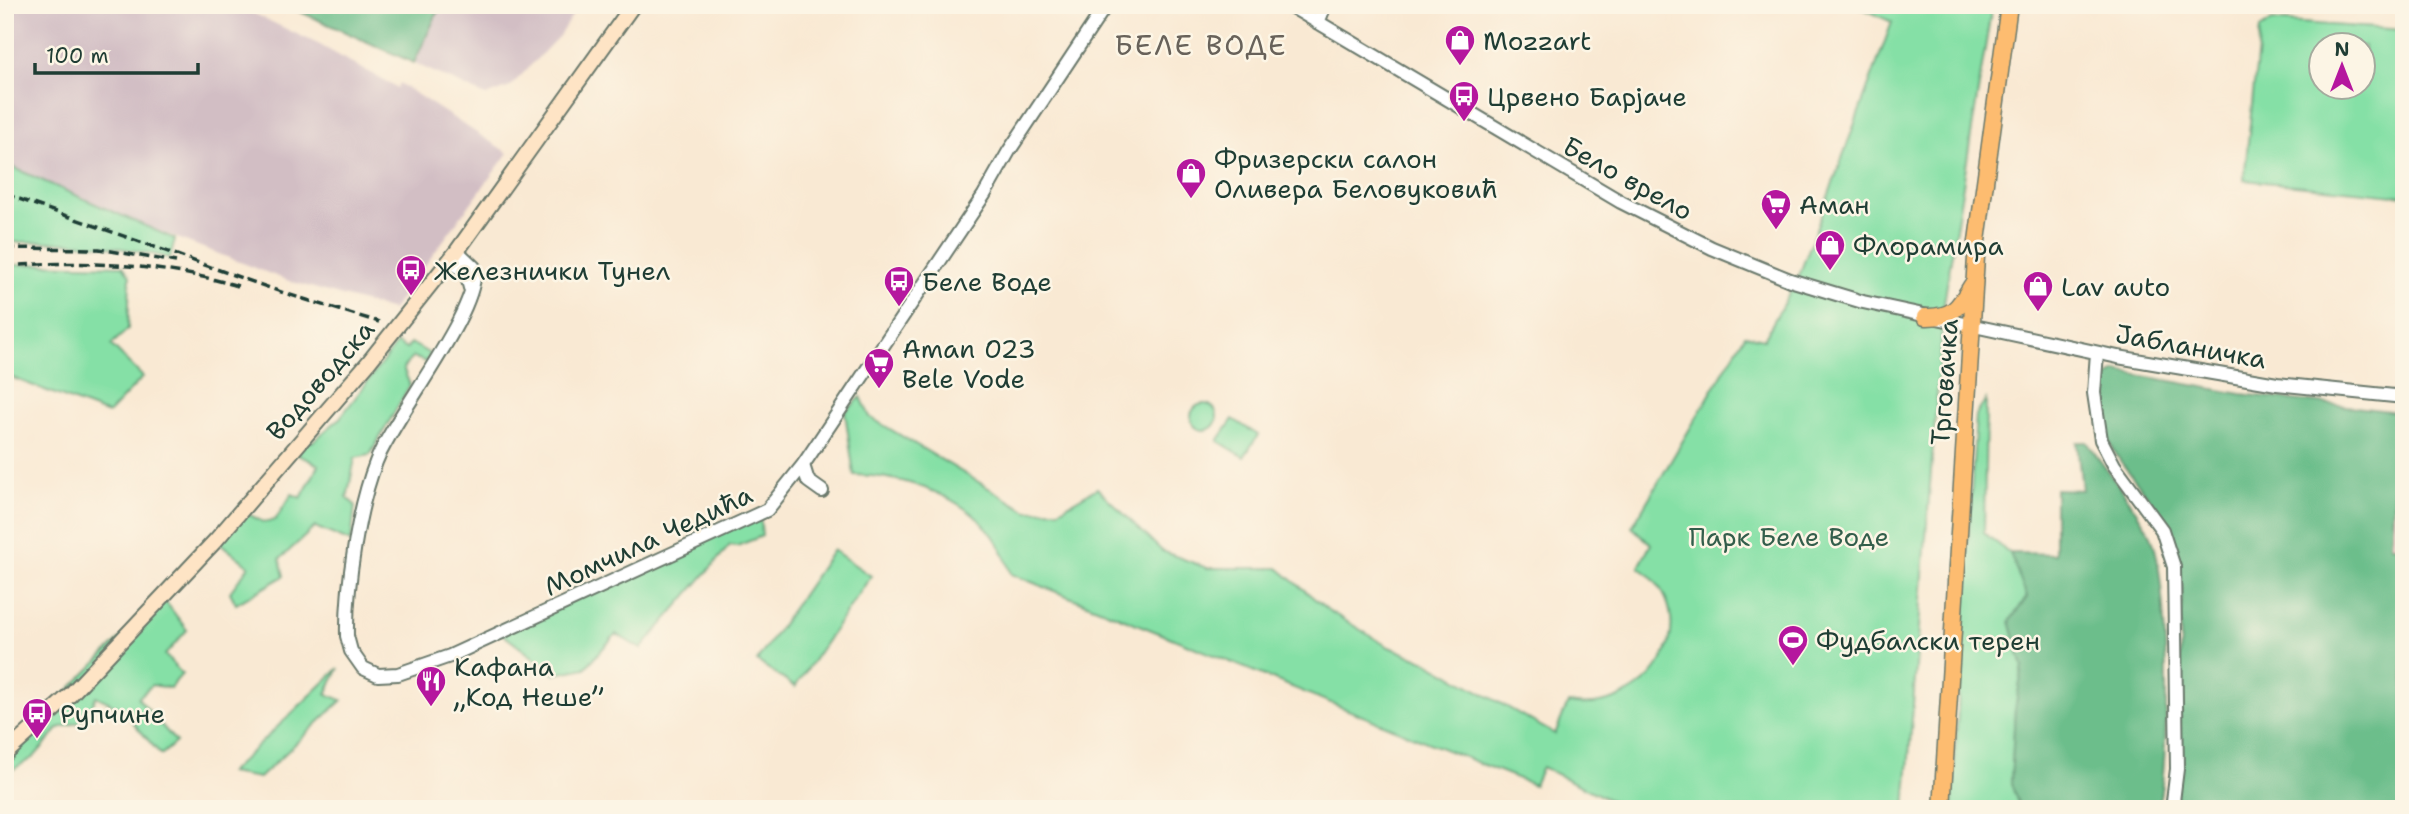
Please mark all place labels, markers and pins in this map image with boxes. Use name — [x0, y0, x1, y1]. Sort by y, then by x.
shop icon: Mozzart — [1443, 23, 1477, 67]
place label: Mozzart — [1483, 23, 1591, 58]
bus stop icon: Црвено Барјаче — [1447, 79, 1481, 123]
place label: Црвено Барјаче — [1487, 79, 1687, 114]
place label: Фризерски салон Оливера Беловуковић — [1214, 141, 1498, 206]
shop icon: Фризерски салон Оливера Беловуковић — [1174, 156, 1208, 200]
supermarket icon: Аман — [1759, 187, 1793, 231]
place label: Аман — [1799, 187, 1870, 222]
shop icon: Флорамира — [1813, 228, 1847, 272]
place label: Флорамира — [1853, 228, 2004, 263]
bus stop icon: Железнички Тунел — [394, 253, 428, 297]
place label: Железнички Тунел — [434, 253, 671, 288]
bus stop icon: Беле Воде — [882, 264, 916, 308]
place label: Беле Воде — [922, 264, 1052, 299]
shop icon: Lav auto — [2021, 269, 2055, 313]
place label: Lav auto — [2061, 269, 2170, 304]
place label: Aman 023 Bele Vode — [902, 331, 1036, 396]
supermarket icon: Aman 023 Bele Vode — [862, 346, 896, 390]
sports icon: Фудбалски терен — [1776, 623, 1810, 667]
place label: Фудбалски терен — [1816, 623, 2040, 658]
place label: Кафана „Код Неше” — [453, 649, 604, 714]
restaurant icon: Кафана „Код Неше” — [414, 664, 448, 708]
bus stop icon: Рупчине — [20, 696, 54, 740]
place label: Рупчине — [60, 696, 165, 731]

